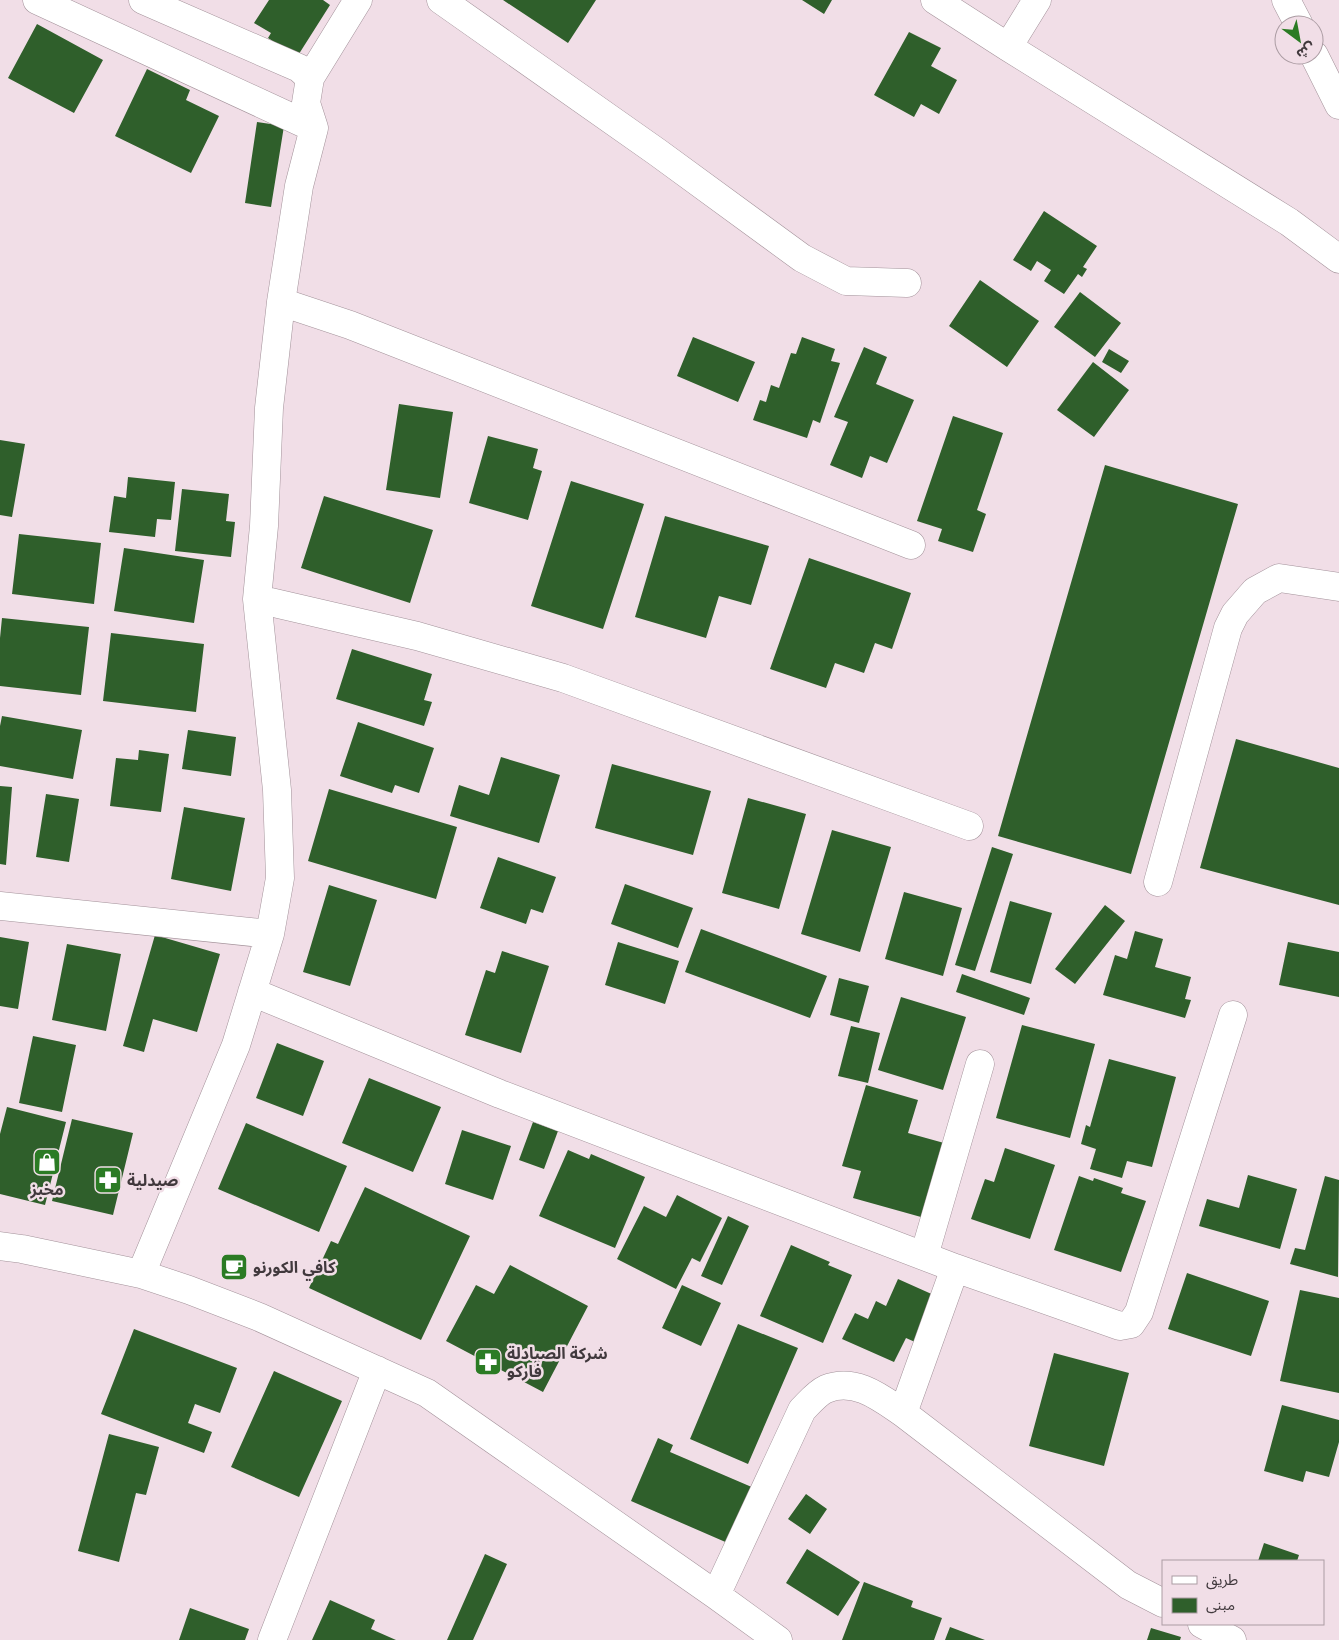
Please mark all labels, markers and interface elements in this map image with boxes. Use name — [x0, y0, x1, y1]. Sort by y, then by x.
north arrow — [1274, 15, 1324, 65]
text: ش — [1293, 38, 1319, 64]
shop icon: مخبز — [32, 1147, 62, 1177]
pharmacy icon: صيدلية — [93, 1165, 123, 1195]
place label: صيدلية — [127, 1170, 178, 1191]
place label: مخبز — [29, 1179, 64, 1200]
cafe icon: كافي الكورنو — [219, 1252, 249, 1282]
place label: كافي الكورنو — [253, 1257, 336, 1281]
place label: شركة الصيادلة فاركو — [507, 1343, 608, 1382]
pharmacy icon: شركة الصيادلة فاركو — [473, 1347, 503, 1377]
legend — [1162, 1560, 1324, 1625]
text: طريق — [1206, 1570, 1238, 1590]
text: مبنى — [1206, 1595, 1235, 1614]

